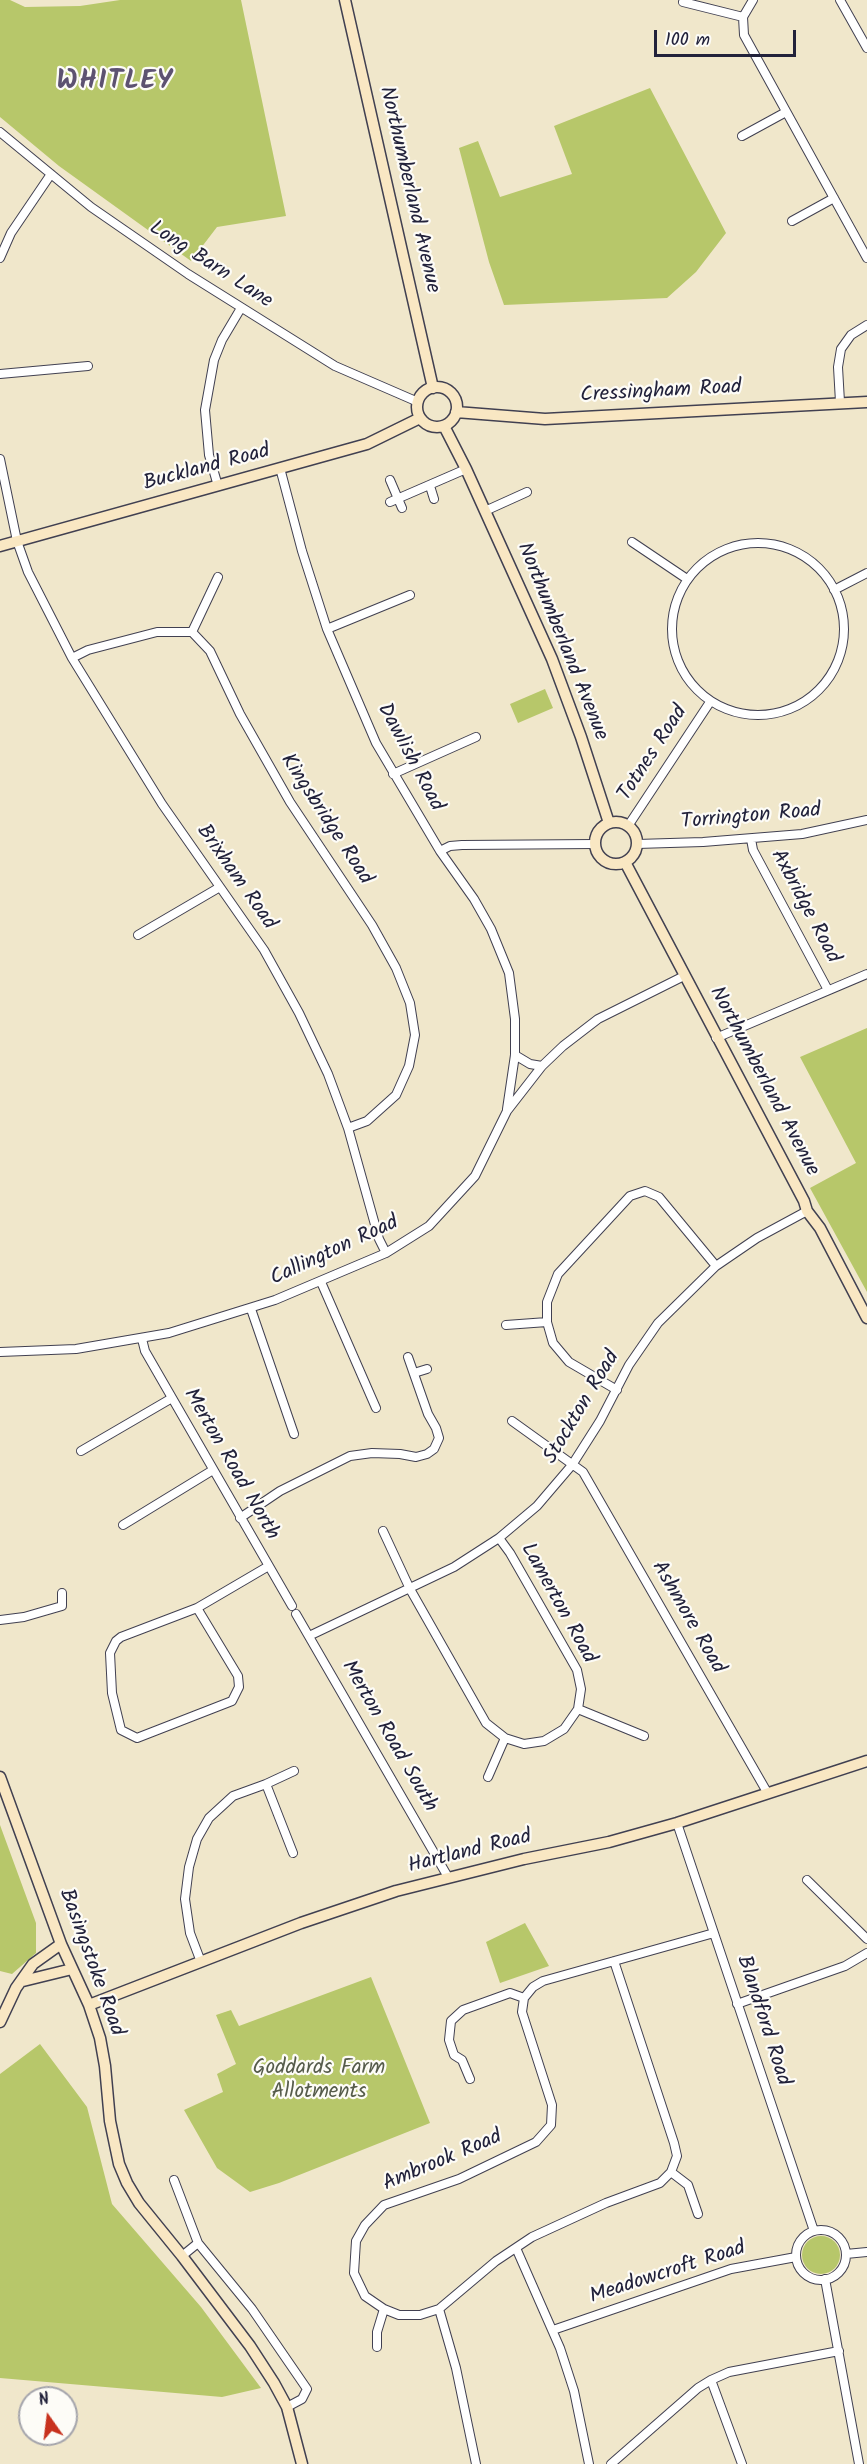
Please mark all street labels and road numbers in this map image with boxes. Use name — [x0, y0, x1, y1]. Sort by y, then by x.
street label: Northumberland Avenue — [372, 84, 444, 296]
street label: Long Barn Lane — [143, 217, 277, 315]
street label: Cressingham Road — [580, 376, 742, 410]
street label: Buckland Road — [141, 440, 273, 498]
street label: Northumberland Avenue — [510, 539, 612, 745]
street label: Dawlish Road — [370, 700, 448, 816]
street label: Totnes Road — [614, 701, 694, 807]
street label: Kingsbridge Road — [273, 750, 377, 890]
street label: Torrington Road — [680, 799, 822, 837]
street label: Brixham Road — [190, 821, 280, 935]
street label: Axbridge Road — [764, 846, 844, 968]
street label: Northumberland Avenue — [702, 983, 824, 1181]
street label: Callington Road — [267, 1211, 403, 1293]
street label: Stockton Road — [539, 1347, 627, 1469]
street label: Merton Road North — [176, 1385, 284, 1545]
street label: Lamerton Road — [514, 1539, 600, 1669]
street label: Ashmore Road — [645, 1557, 729, 1679]
street label: Merton Road South — [334, 1657, 442, 1817]
street label: Hartland Road — [406, 1826, 534, 1880]
street label: Basingstoke Road — [52, 1886, 128, 2040]
street label: Blandford Road — [729, 1953, 795, 2089]
street label: Ambrook Road — [380, 2126, 506, 2198]
street label: Meadowcroft Road — [587, 2237, 749, 2311]

